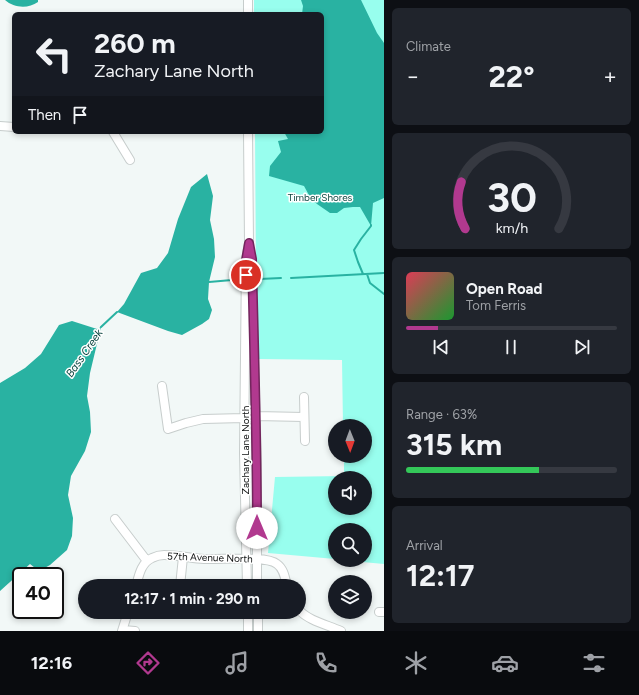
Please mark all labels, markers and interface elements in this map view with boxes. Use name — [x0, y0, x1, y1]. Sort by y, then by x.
text: 260 m — [94, 26, 176, 60]
icon: left — [28, 28, 80, 80]
text: Climate — [406, 39, 451, 54]
text: 22° — [488, 58, 535, 95]
text: Zachary Lane North — [94, 60, 254, 82]
text: − — [406, 63, 420, 90]
text: + — [603, 63, 617, 90]
icon: arrive — [69, 104, 91, 126]
text: Then — [28, 106, 61, 124]
text: 30 — [486, 172, 537, 222]
park label: Timber Shores — [288, 191, 353, 204]
text: km/h — [495, 218, 528, 236]
pin — [229, 258, 263, 292]
icon: arrive — [235, 264, 257, 286]
text: Open Road — [466, 280, 543, 298]
text: Tom Ferris — [466, 298, 526, 313]
water label: Bass Creek — [63, 326, 106, 380]
icon: previous — [430, 336, 452, 358]
icon: pause — [500, 336, 522, 358]
icon: next — [571, 336, 593, 358]
street label: Zachary Lane North — [239, 405, 252, 494]
text: Range · 63% — [406, 407, 477, 422]
north arrow — [328, 419, 372, 463]
map controls — [328, 419, 372, 619]
text: 315 km — [406, 426, 502, 463]
button: sound — [328, 471, 372, 515]
position arrow — [236, 507, 278, 549]
button: search — [328, 523, 372, 567]
text: Arrival — [406, 538, 443, 553]
street label: 57th Avenue North — [167, 550, 253, 566]
text: 12:17 — [406, 557, 474, 594]
speed limit sign: 40 — [12, 567, 64, 619]
button: layers — [328, 575, 372, 619]
text: 12:17 · 1 min · 290 m — [124, 590, 260, 608]
icon: directions — [134, 649, 162, 677]
icon: music — [223, 649, 251, 677]
icon: phone — [312, 649, 340, 677]
icon: climate — [402, 649, 430, 677]
icon: car — [491, 649, 519, 677]
icon: filters — [580, 649, 608, 677]
text: 12:16 — [31, 652, 72, 674]

